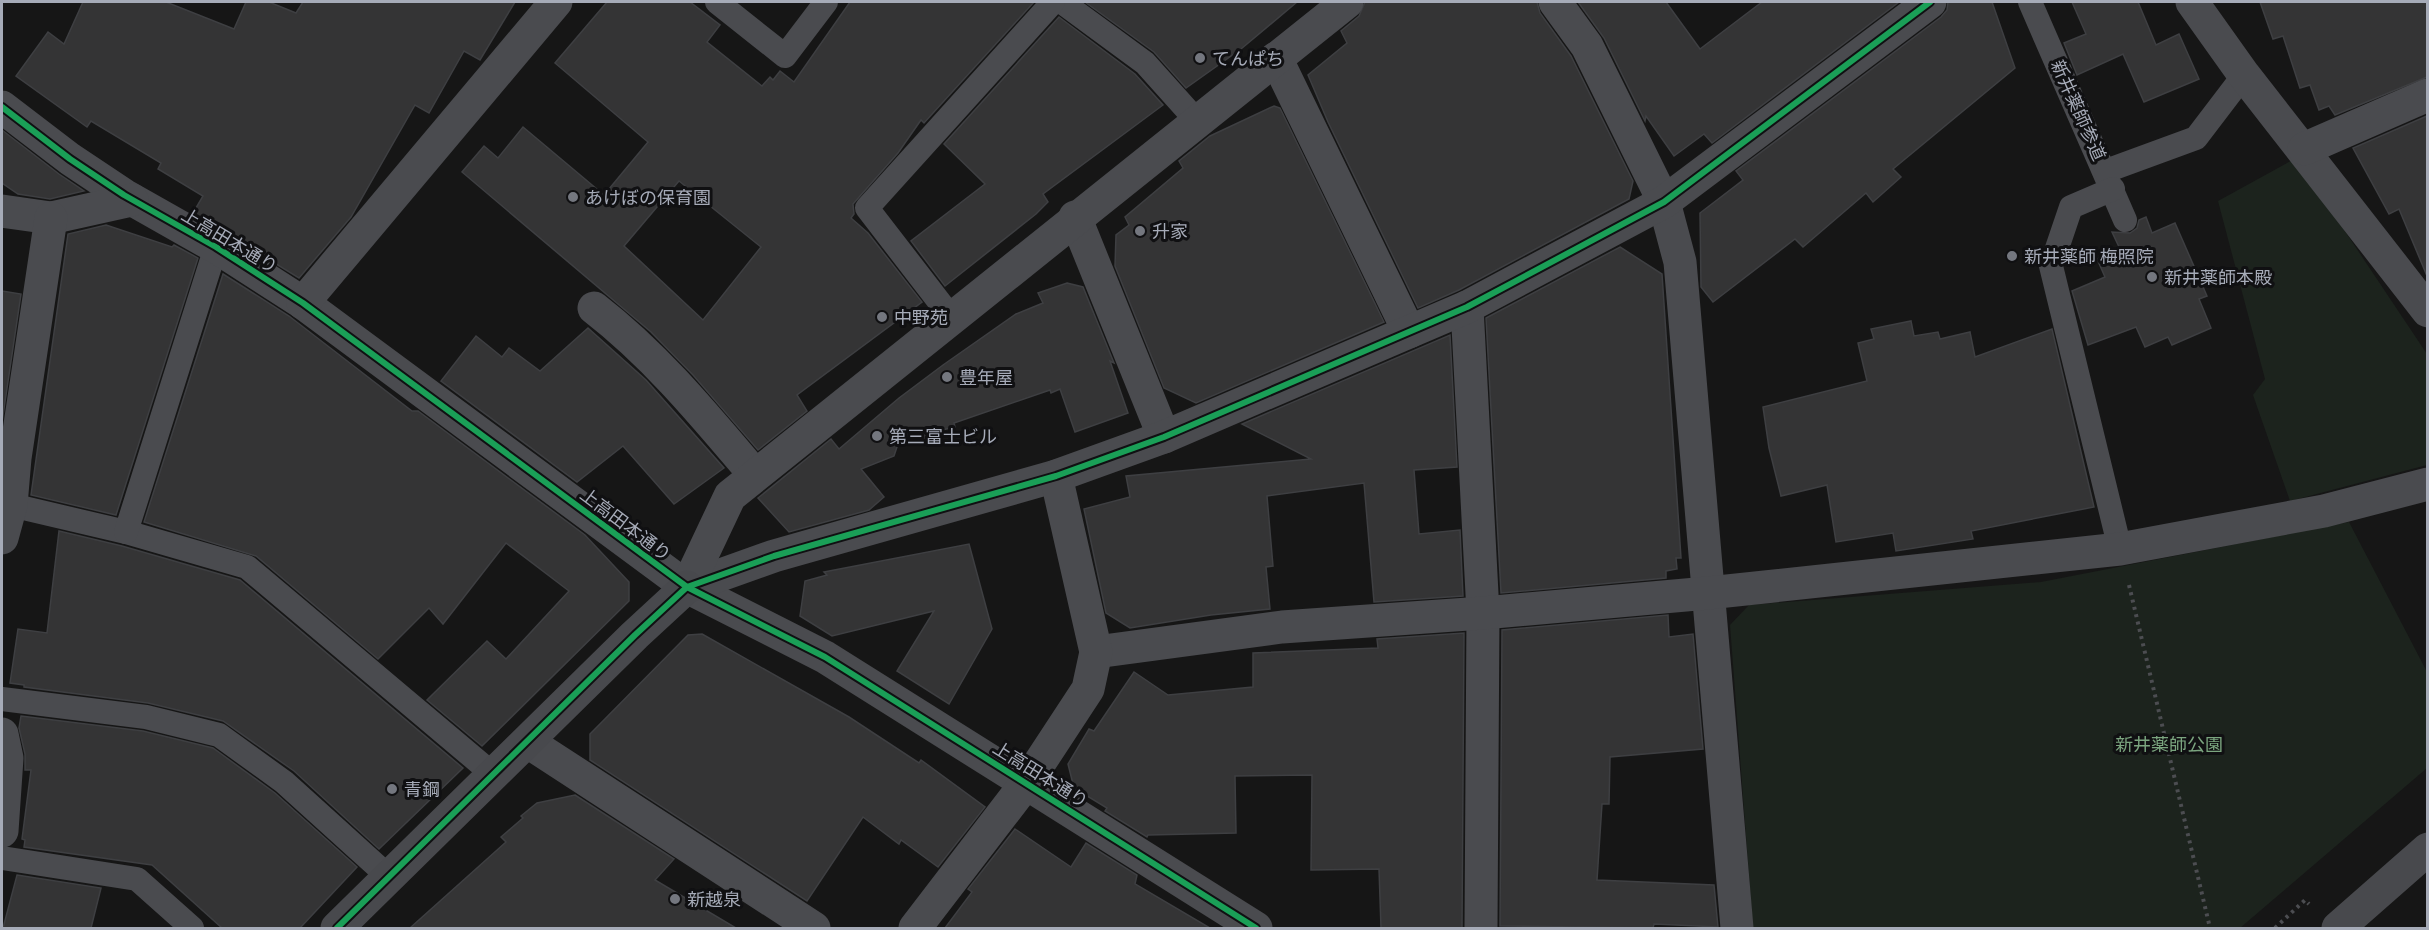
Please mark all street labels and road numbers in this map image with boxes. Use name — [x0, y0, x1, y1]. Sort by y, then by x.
street label: 新井薬師参道 — [2047, 56, 2111, 164]
street label: 上高田本通り — [178, 203, 282, 277]
street label: 上高田本通り — [576, 483, 676, 565]
street label: 上高田本通り — [989, 736, 1093, 812]

